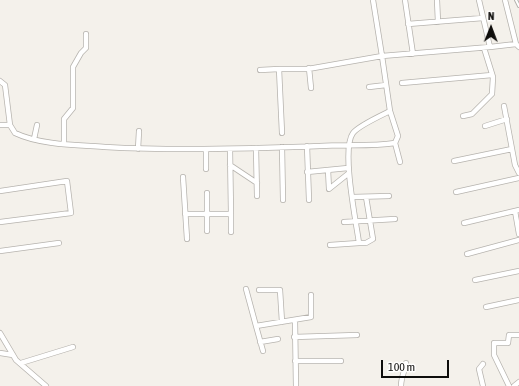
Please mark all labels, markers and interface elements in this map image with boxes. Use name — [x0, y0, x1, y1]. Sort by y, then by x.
north arrow — [471, 8, 511, 48]
text: N — [488, 10, 495, 22]
scale bar — [383, 352, 451, 378]
text: 100 m — [388, 360, 415, 374]

